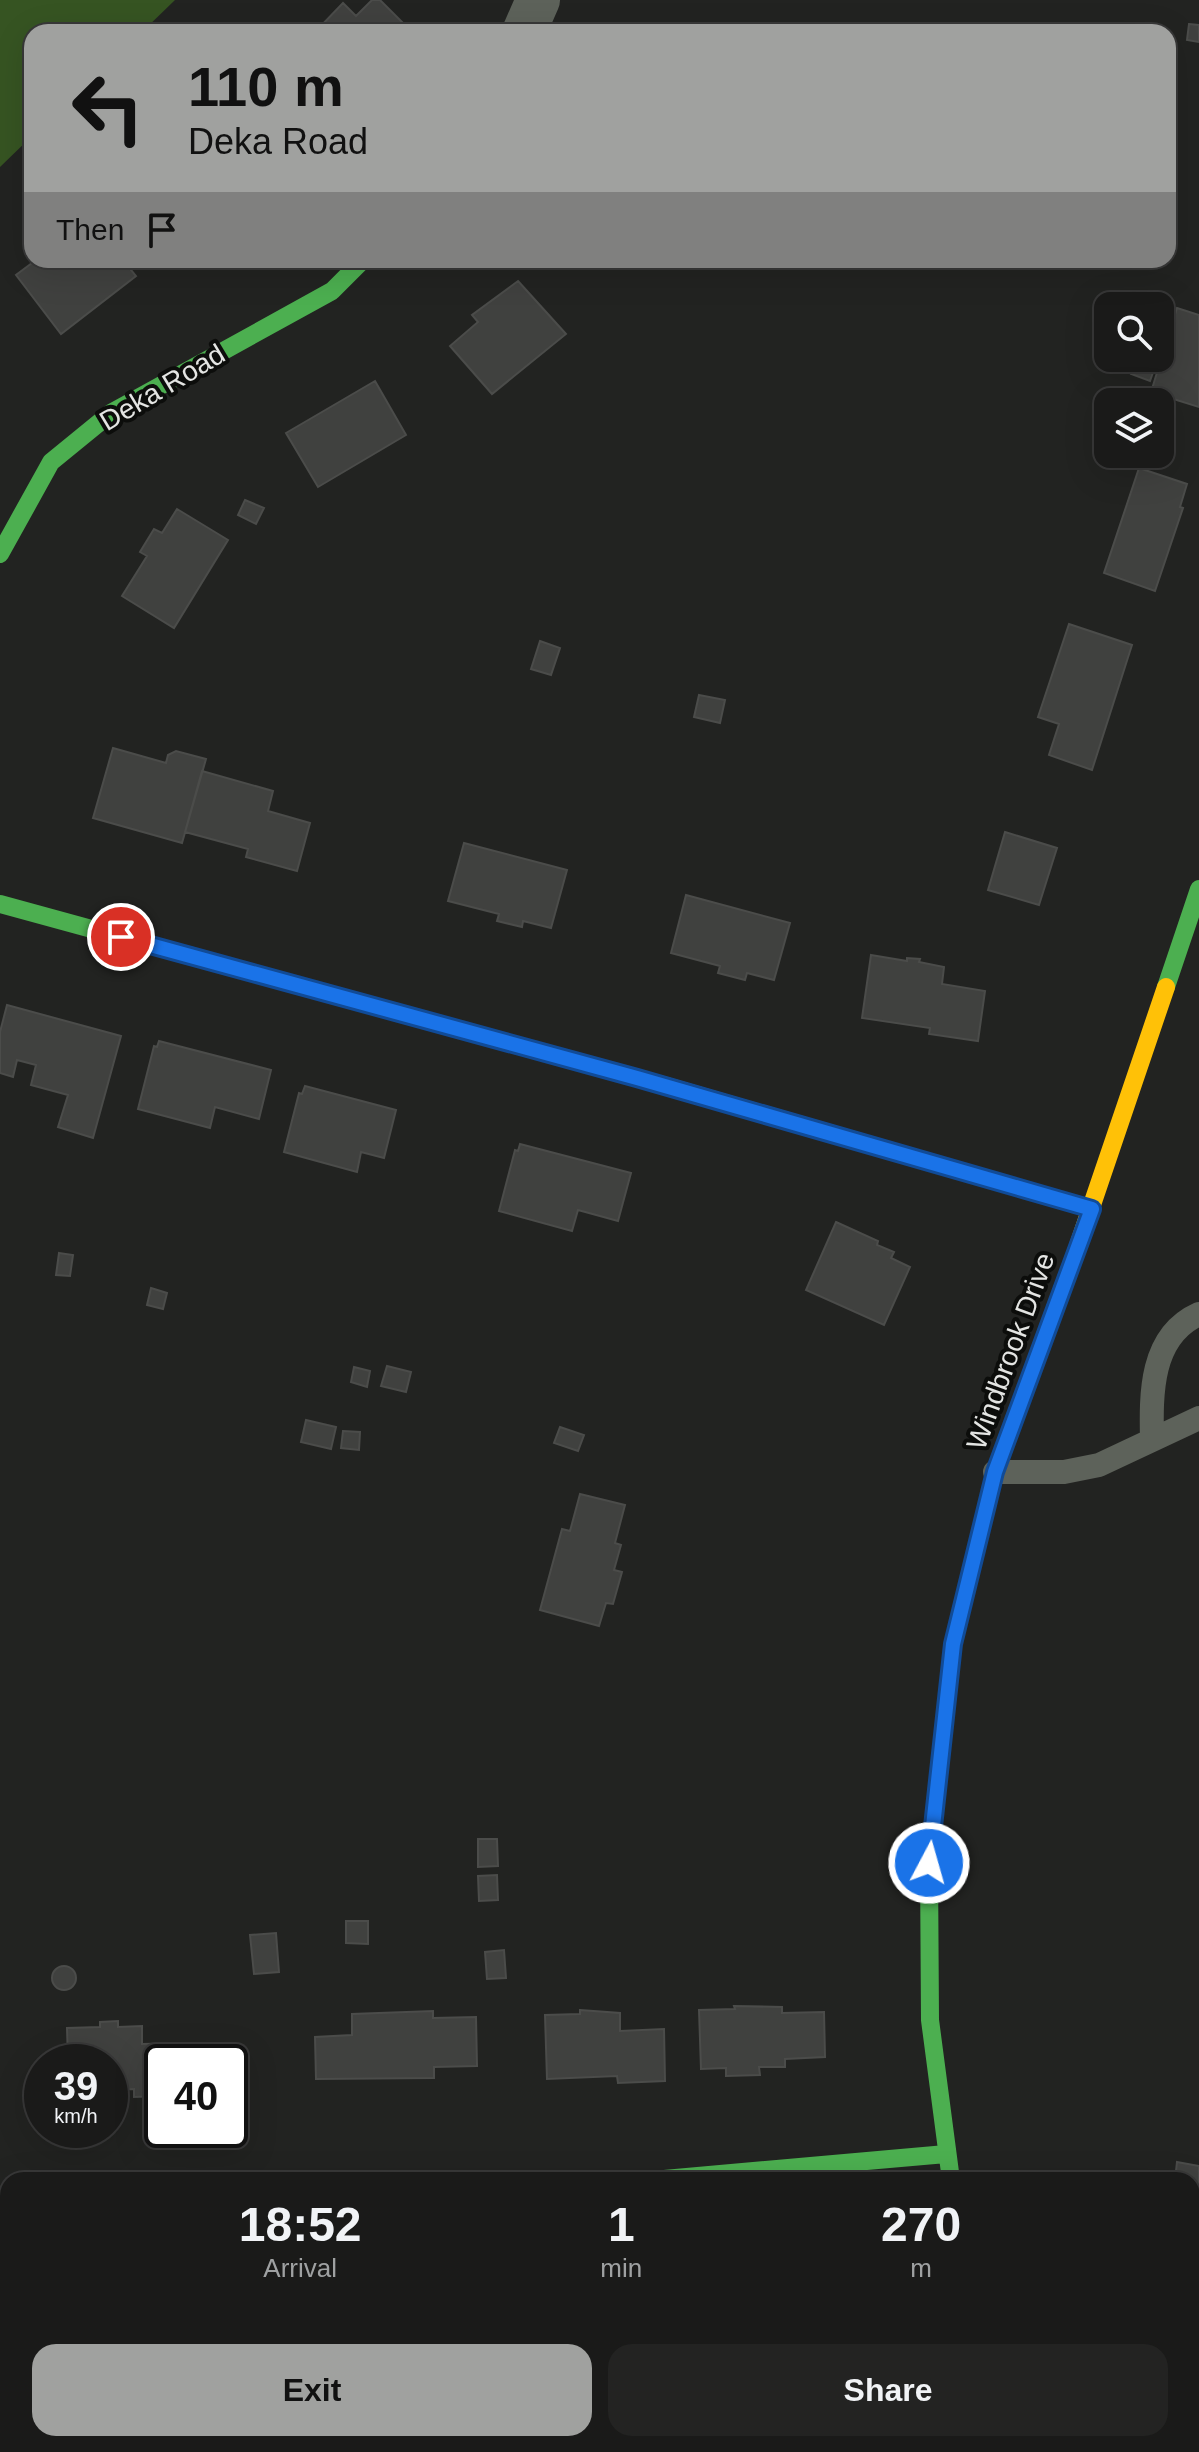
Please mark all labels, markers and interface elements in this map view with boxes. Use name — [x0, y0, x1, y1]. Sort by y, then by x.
text: 110 m — [188, 55, 344, 118]
icon: left — [56, 56, 160, 160]
text: Deka Road — [188, 121, 368, 162]
icon: arrive — [140, 208, 184, 252]
text: Then — [56, 213, 124, 246]
map controls — [1094, 292, 1174, 468]
button: search — [1094, 292, 1174, 372]
street label: Deka Road — [94, 338, 230, 437]
button: layers — [1094, 388, 1174, 468]
pin — [87, 903, 155, 971]
icon: arrive — [99, 915, 143, 959]
street label: Windbrook Drive — [961, 1249, 1060, 1454]
position arrow — [887, 1821, 971, 1905]
speed limit sign: 40 — [144, 2044, 248, 2148]
text: 39 — [54, 2064, 98, 2108]
text: km/h — [54, 2105, 98, 2127]
text: 18:52 — [239, 2198, 362, 2251]
text: 1 — [608, 2198, 635, 2251]
text: 270 — [881, 2198, 961, 2251]
text: Arrival — [263, 2253, 337, 2283]
text: min — [600, 2253, 642, 2283]
text: m — [910, 2253, 932, 2283]
button: Exit — [32, 2344, 592, 2436]
button: Share — [608, 2344, 1168, 2436]

